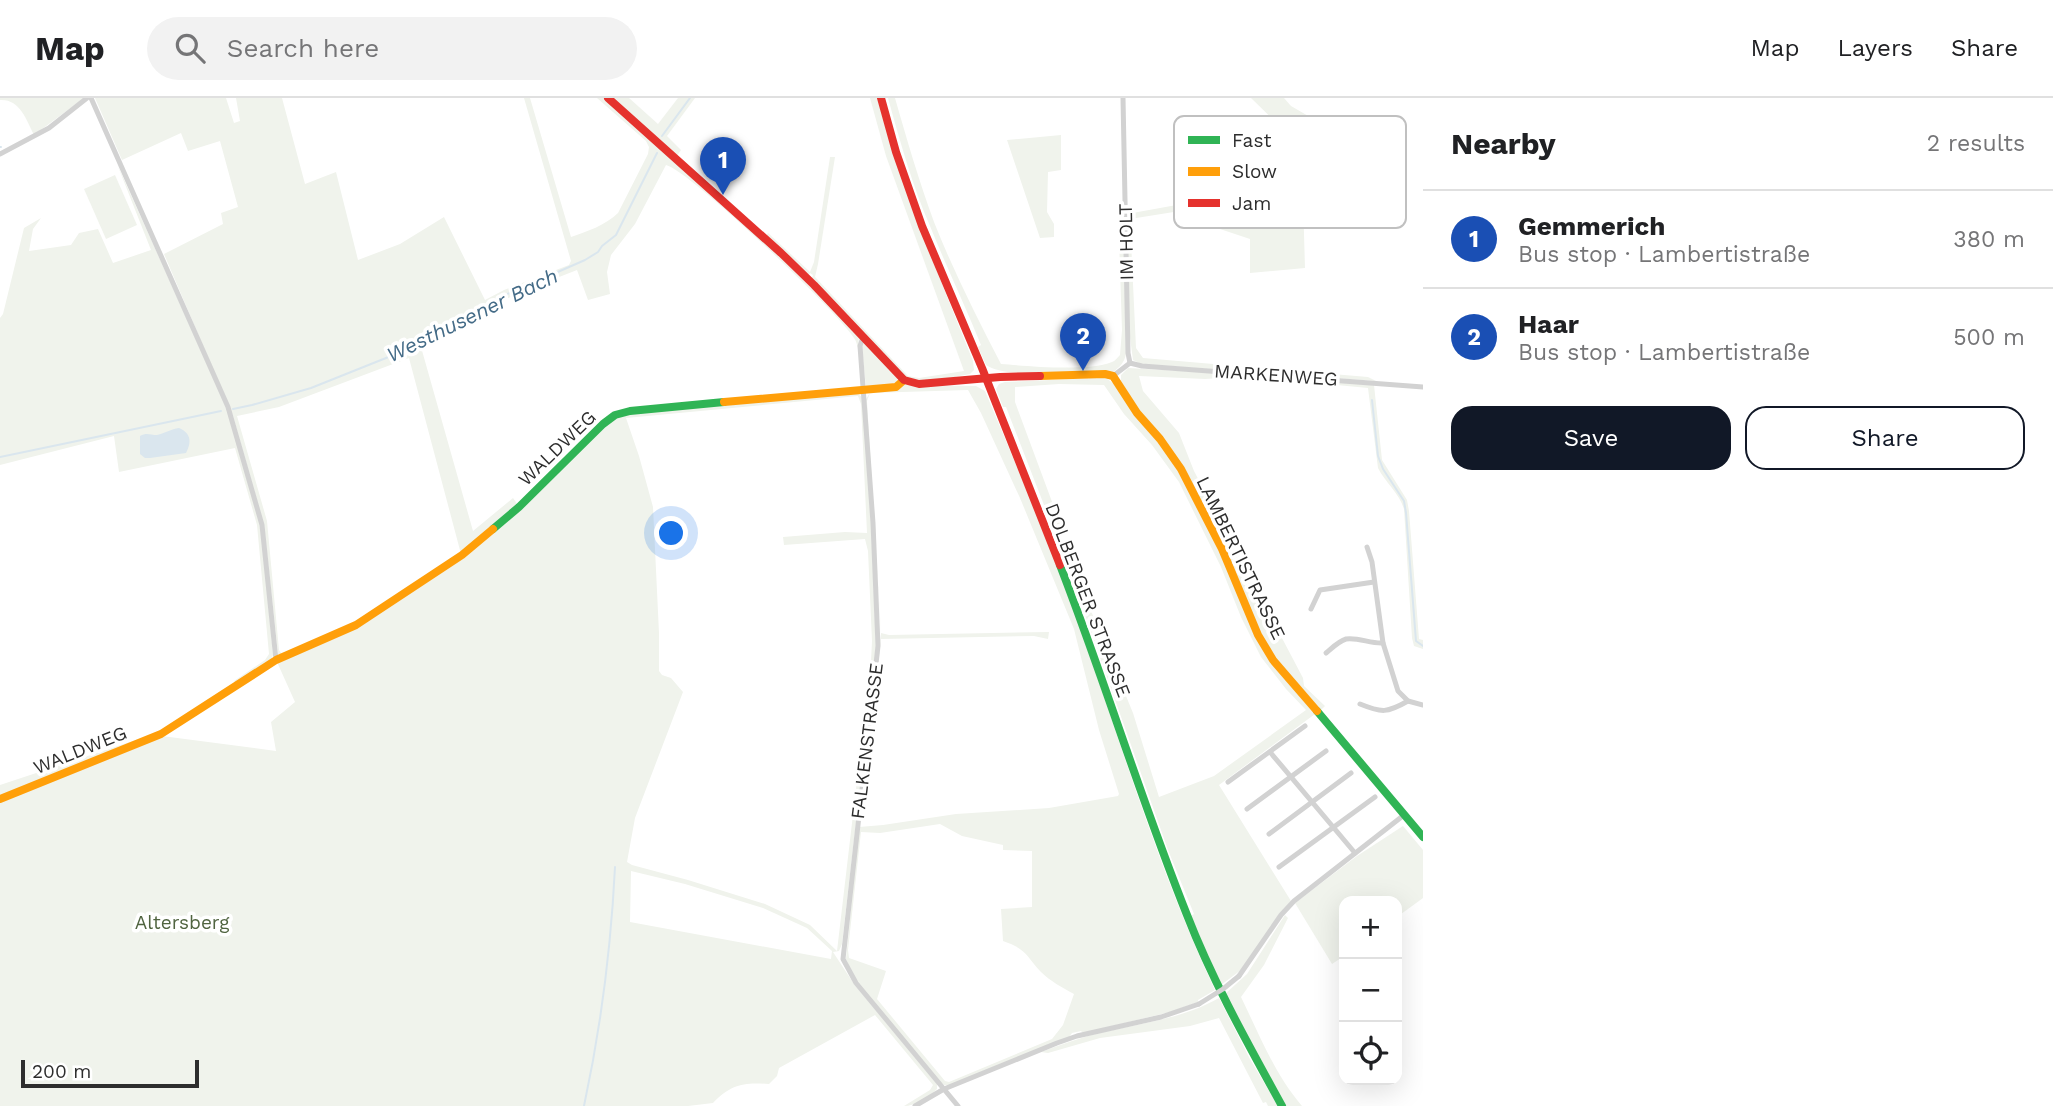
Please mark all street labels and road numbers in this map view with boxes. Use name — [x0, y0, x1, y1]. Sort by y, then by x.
street label: IM HOLT — [1114, 203, 1138, 281]
street label: MARKENWEG — [1213, 359, 1339, 391]
street label: WALDWEG — [513, 405, 601, 491]
street label: LAMBERTISTRASSE — [1192, 473, 1290, 643]
street label: DOLBERGER STRASSE — [1040, 500, 1136, 700]
street label: FALKENSTRASSE — [846, 662, 888, 820]
street label: WALDWEG — [30, 721, 130, 779]

